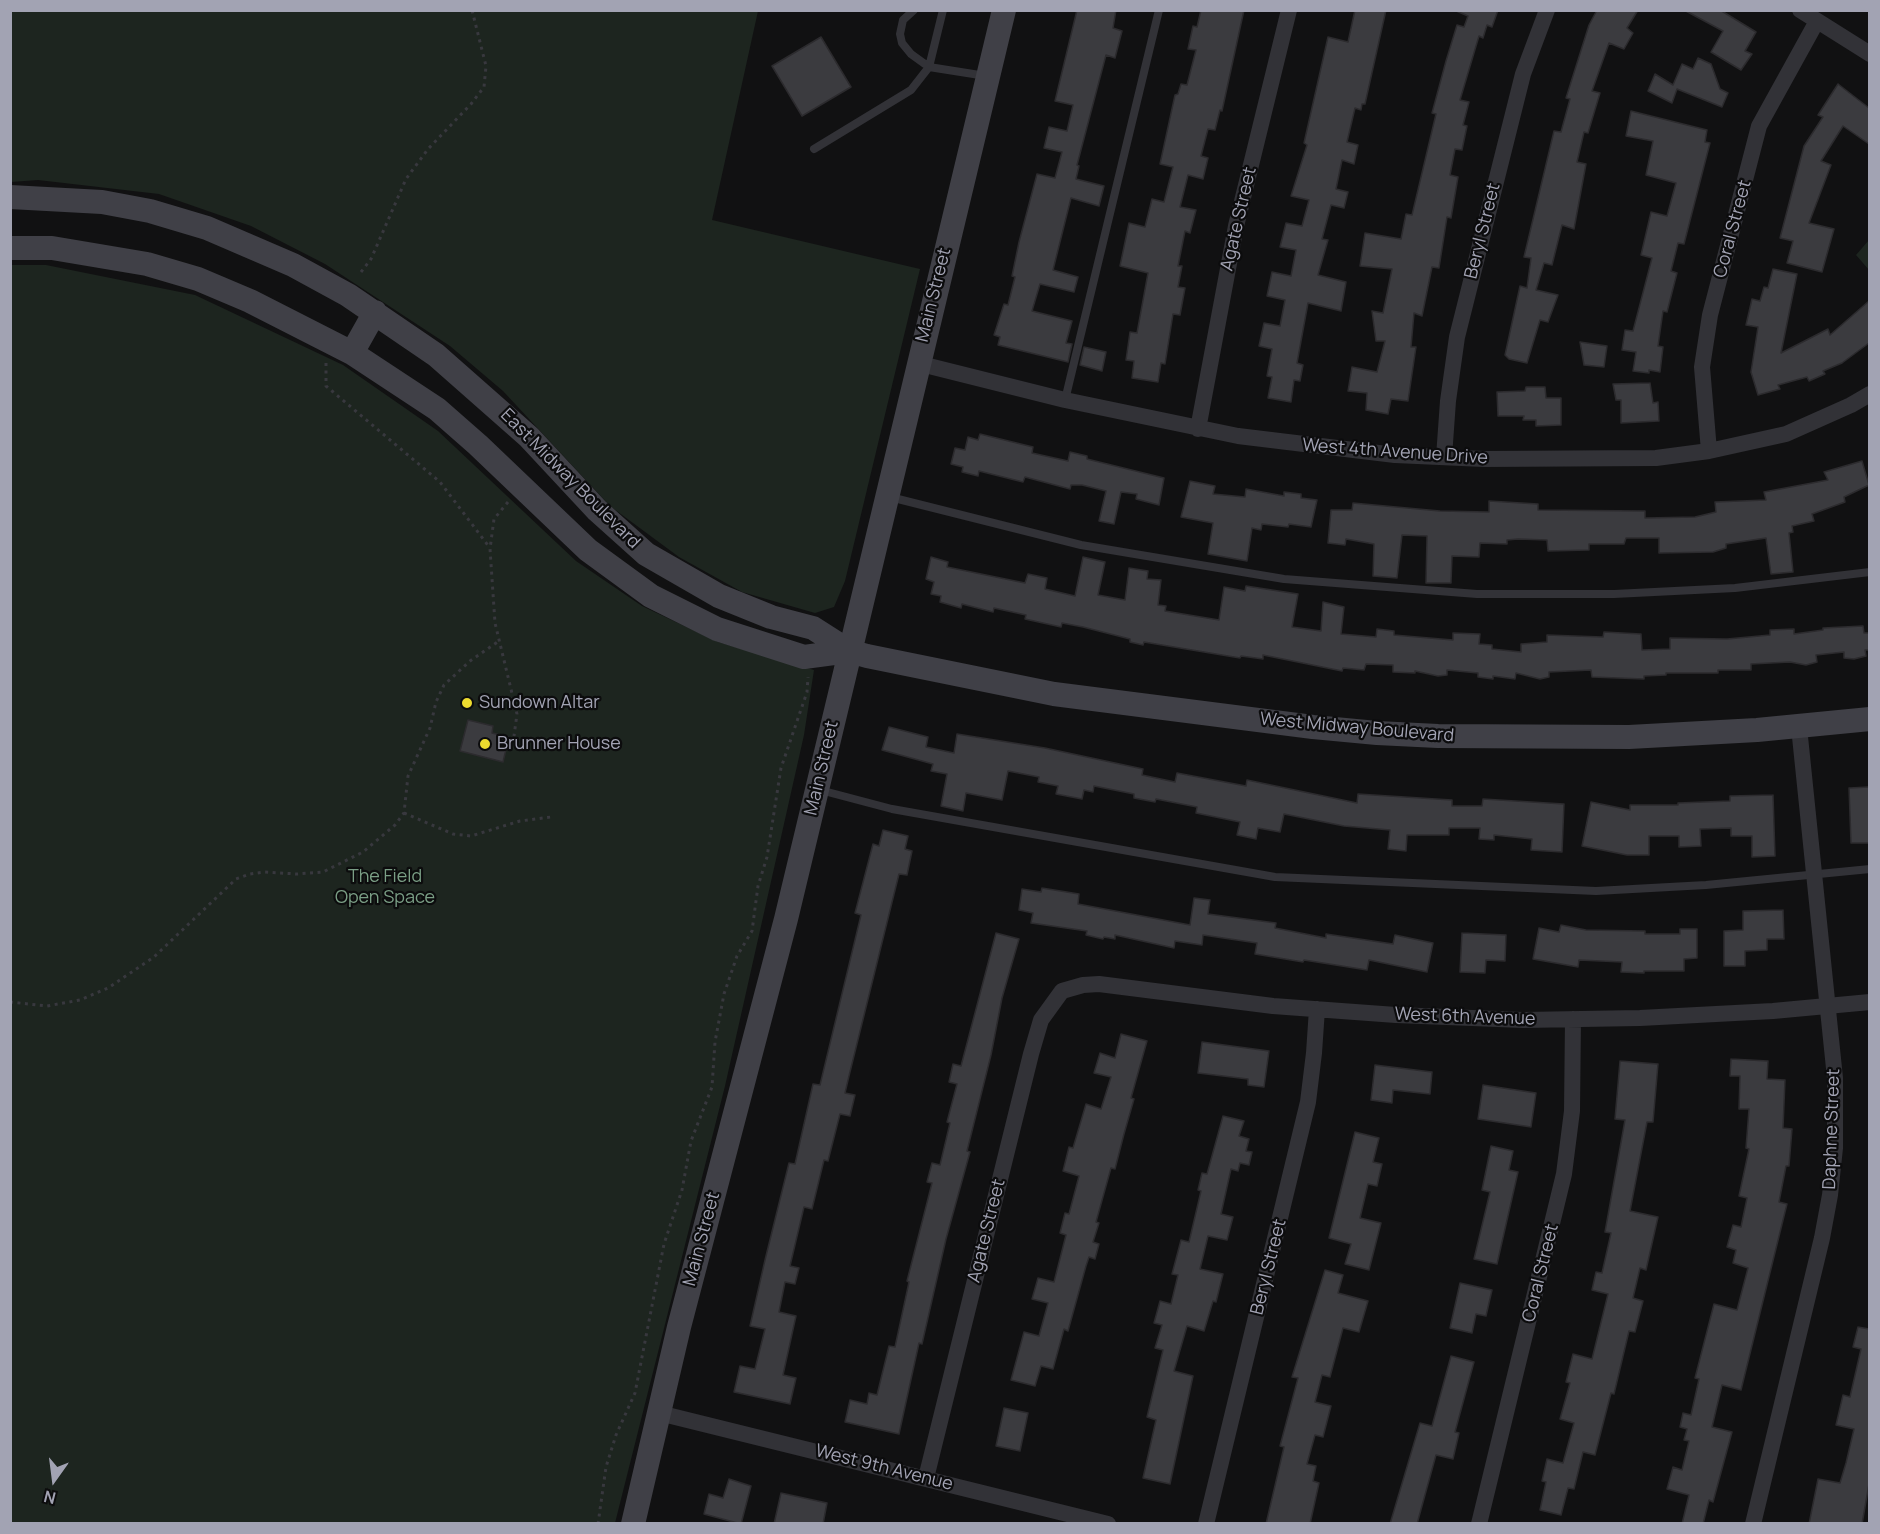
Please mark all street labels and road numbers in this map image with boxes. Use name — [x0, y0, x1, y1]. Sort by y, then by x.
street label: Agate Street — [1217, 165, 1261, 273]
street label: Coral Street — [1710, 178, 1756, 280]
street label: Beryl Street — [1461, 181, 1505, 281]
street label: Main Street — [912, 246, 956, 344]
street label: East Midway Boulevard — [496, 405, 644, 553]
street label: West 4th Avenue Drive — [1301, 435, 1489, 469]
street label: West Midway Boulevard — [1259, 709, 1455, 747]
street label: Main Street — [801, 719, 843, 817]
street label: West 6th Avenue — [1394, 1004, 1536, 1030]
street label: Daphne Street — [1819, 1068, 1845, 1190]
street label: Agate Street — [964, 1177, 1010, 1285]
street label: Main Street — [679, 1190, 725, 1288]
street label: Beryl Street — [1247, 1217, 1291, 1317]
street label: Coral Street — [1518, 1222, 1564, 1324]
street label: West 9th Avenue — [813, 1440, 955, 1496]

